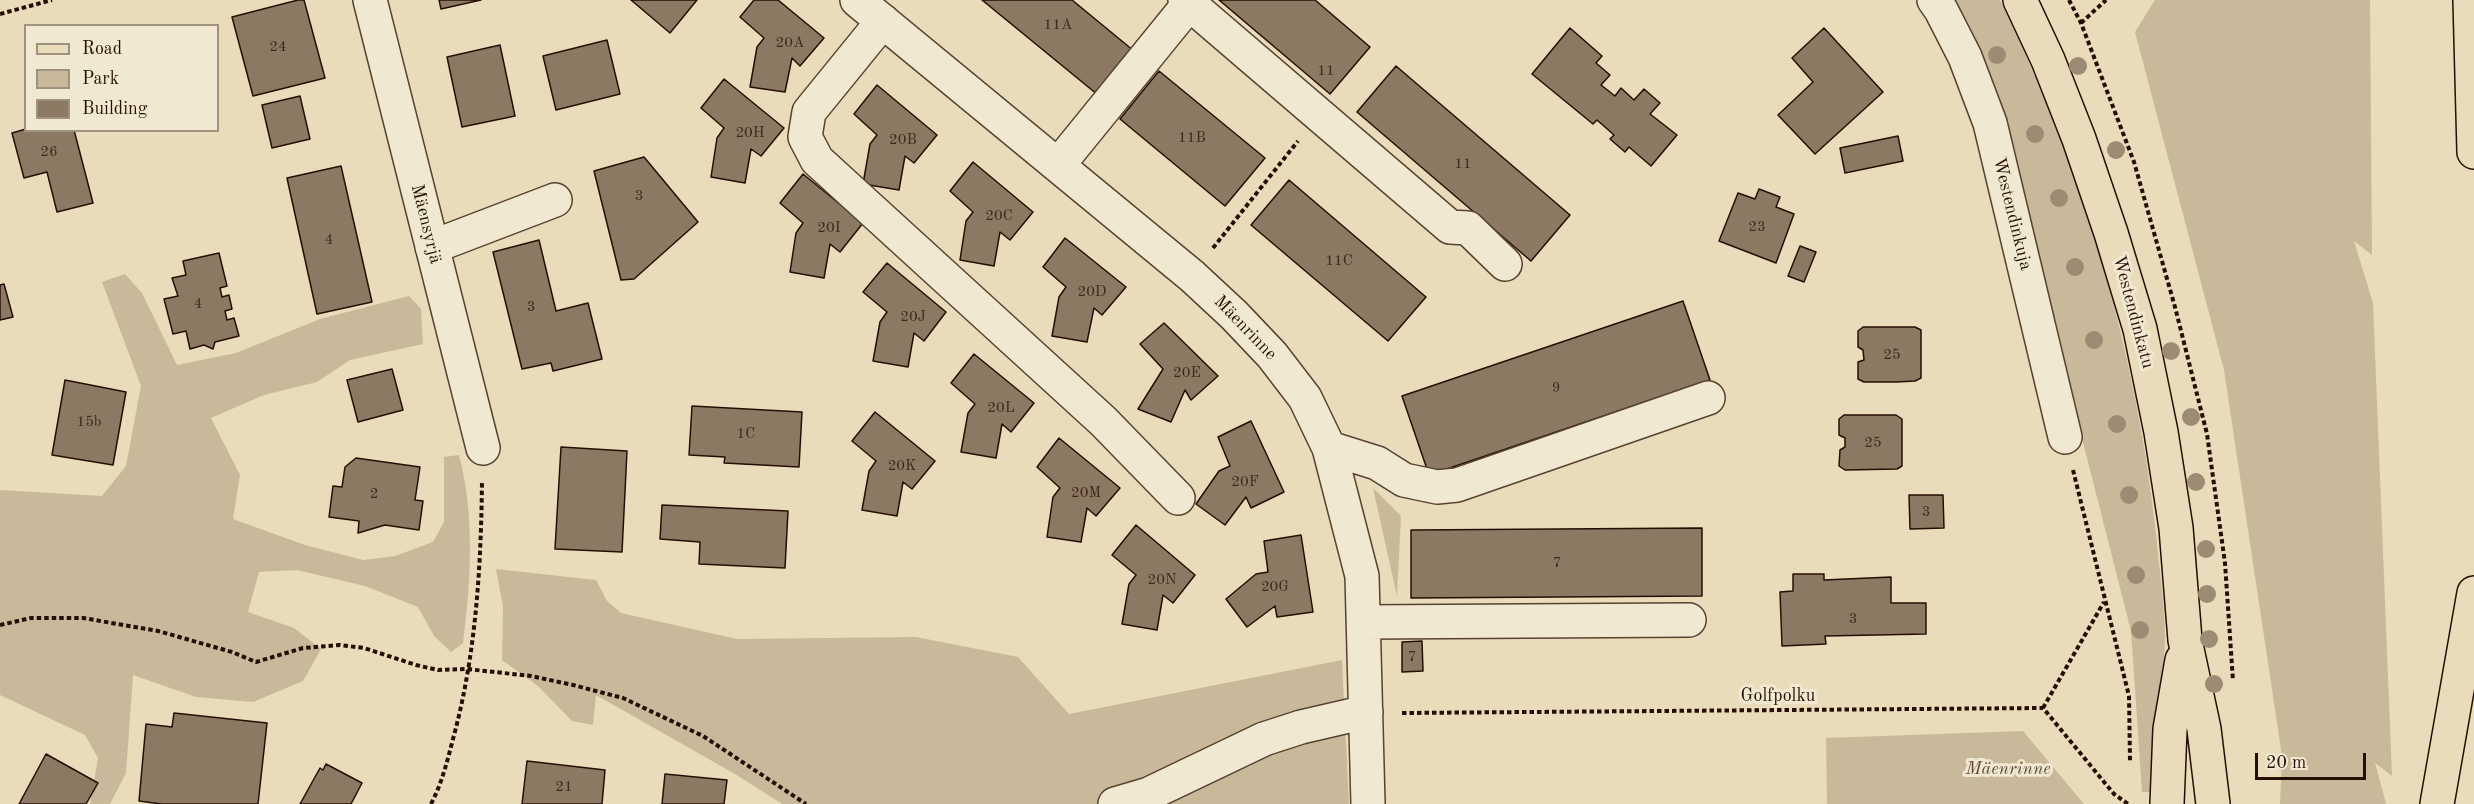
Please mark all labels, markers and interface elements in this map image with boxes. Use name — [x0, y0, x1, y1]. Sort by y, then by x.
house number: 11A — [1044, 16, 1072, 34]
legend — [24, 24, 219, 132]
house number: 20A — [776, 34, 804, 52]
house number: 24 — [269, 38, 287, 56]
text: Road — [82, 40, 122, 58]
house number: 11 — [1317, 62, 1335, 80]
text: Park — [82, 70, 119, 88]
text: Building — [82, 100, 147, 118]
house number: 20H — [735, 124, 765, 142]
house number: 11B — [1178, 129, 1206, 147]
house number: 20B — [889, 131, 917, 149]
house number: 26 — [40, 143, 58, 161]
house number: 11 — [1454, 155, 1472, 173]
street label: Westendinkuja — [1988, 155, 2036, 273]
street label: Mäensyrjä — [406, 182, 446, 266]
house number: 3 — [635, 187, 643, 205]
house number: 20C — [985, 207, 1013, 225]
house number: 23 — [1748, 218, 1766, 236]
house number: 20I — [817, 219, 841, 237]
house number: 4 — [325, 231, 333, 249]
house number: 11C — [1325, 252, 1353, 270]
street label: Westendinkatu — [2108, 253, 2158, 371]
house number: 20D — [1077, 283, 1107, 301]
street label: Mäenrinne — [1209, 291, 1281, 365]
house number: 4 — [194, 295, 202, 313]
house number: 3 — [527, 298, 535, 316]
house number: 20J — [900, 308, 926, 326]
house number: 25 — [1883, 346, 1901, 364]
house number: 20E — [1173, 364, 1201, 382]
house number: 9 — [1552, 379, 1560, 397]
house number: 20L — [987, 399, 1015, 417]
house number: 15b — [76, 413, 102, 431]
house number: 1C — [737, 425, 755, 443]
house number: 25 — [1864, 434, 1882, 452]
house number: 20K — [888, 457, 916, 475]
house number: 20F — [1231, 473, 1259, 491]
house number: 20M — [1071, 484, 1101, 502]
house number: 2 — [370, 485, 378, 503]
house number: 3 — [1922, 503, 1930, 521]
house number: 7 — [1553, 554, 1561, 572]
house number: 20N — [1148, 571, 1176, 589]
house number: 20G — [1261, 578, 1289, 596]
house number: 3 — [1849, 610, 1857, 628]
house number: 7 — [1408, 648, 1416, 666]
street label: Golfpolku — [1741, 685, 1815, 707]
scale bar — [2258, 741, 2369, 779]
text: 20 m — [2266, 754, 2306, 772]
park label: Mäenrinne — [1965, 758, 2051, 780]
house number: 21 — [555, 778, 573, 796]

